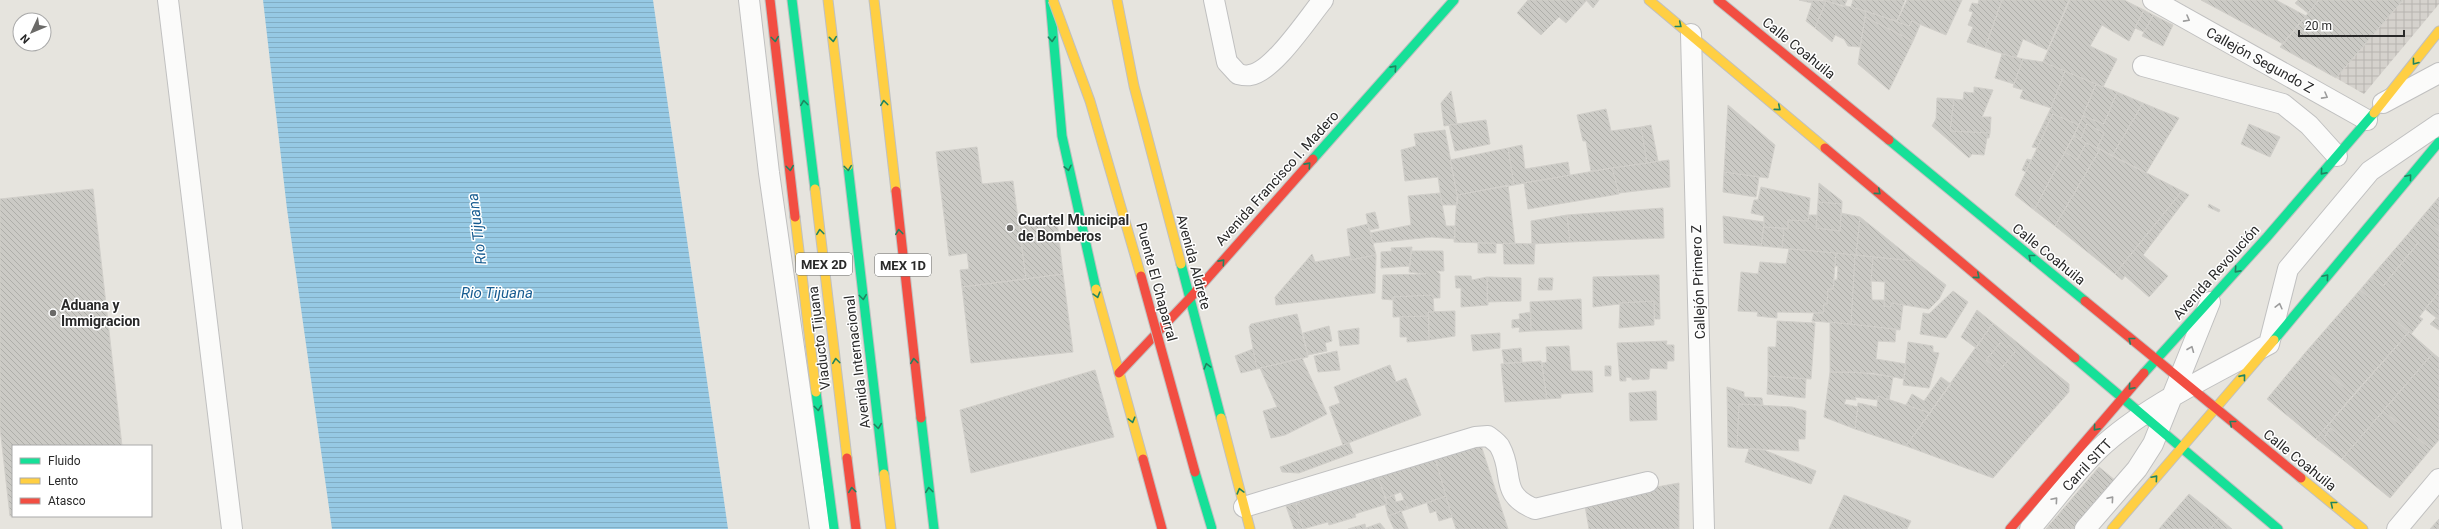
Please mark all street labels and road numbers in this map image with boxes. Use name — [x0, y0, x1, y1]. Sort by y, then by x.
street label: Calle Coahuila — [1759, 14, 1839, 82]
street label: Callejón Segundo Z — [2204, 24, 2316, 96]
street label: Avenida Francisco I. Madero — [1212, 107, 1342, 249]
street label: Avenida Aldrete — [1174, 213, 1214, 311]
street label: Calle Coahuila — [2009, 220, 2089, 288]
street label: Puente El Chaparral — [1133, 221, 1181, 343]
street label: Avenida Revolución — [2169, 222, 2263, 322]
street label: Callejón Primero Z — [1688, 224, 1708, 340]
road number: MEX 2D — [796, 253, 852, 275]
road number: MEX 1D — [875, 254, 931, 276]
street label: Viaducto Tijuana — [805, 285, 833, 391]
street label: Avenida Internacional — [841, 294, 873, 430]
street label: Calle Coahuila — [2260, 426, 2340, 494]
street label: Carril SITT — [2059, 435, 2116, 494]

